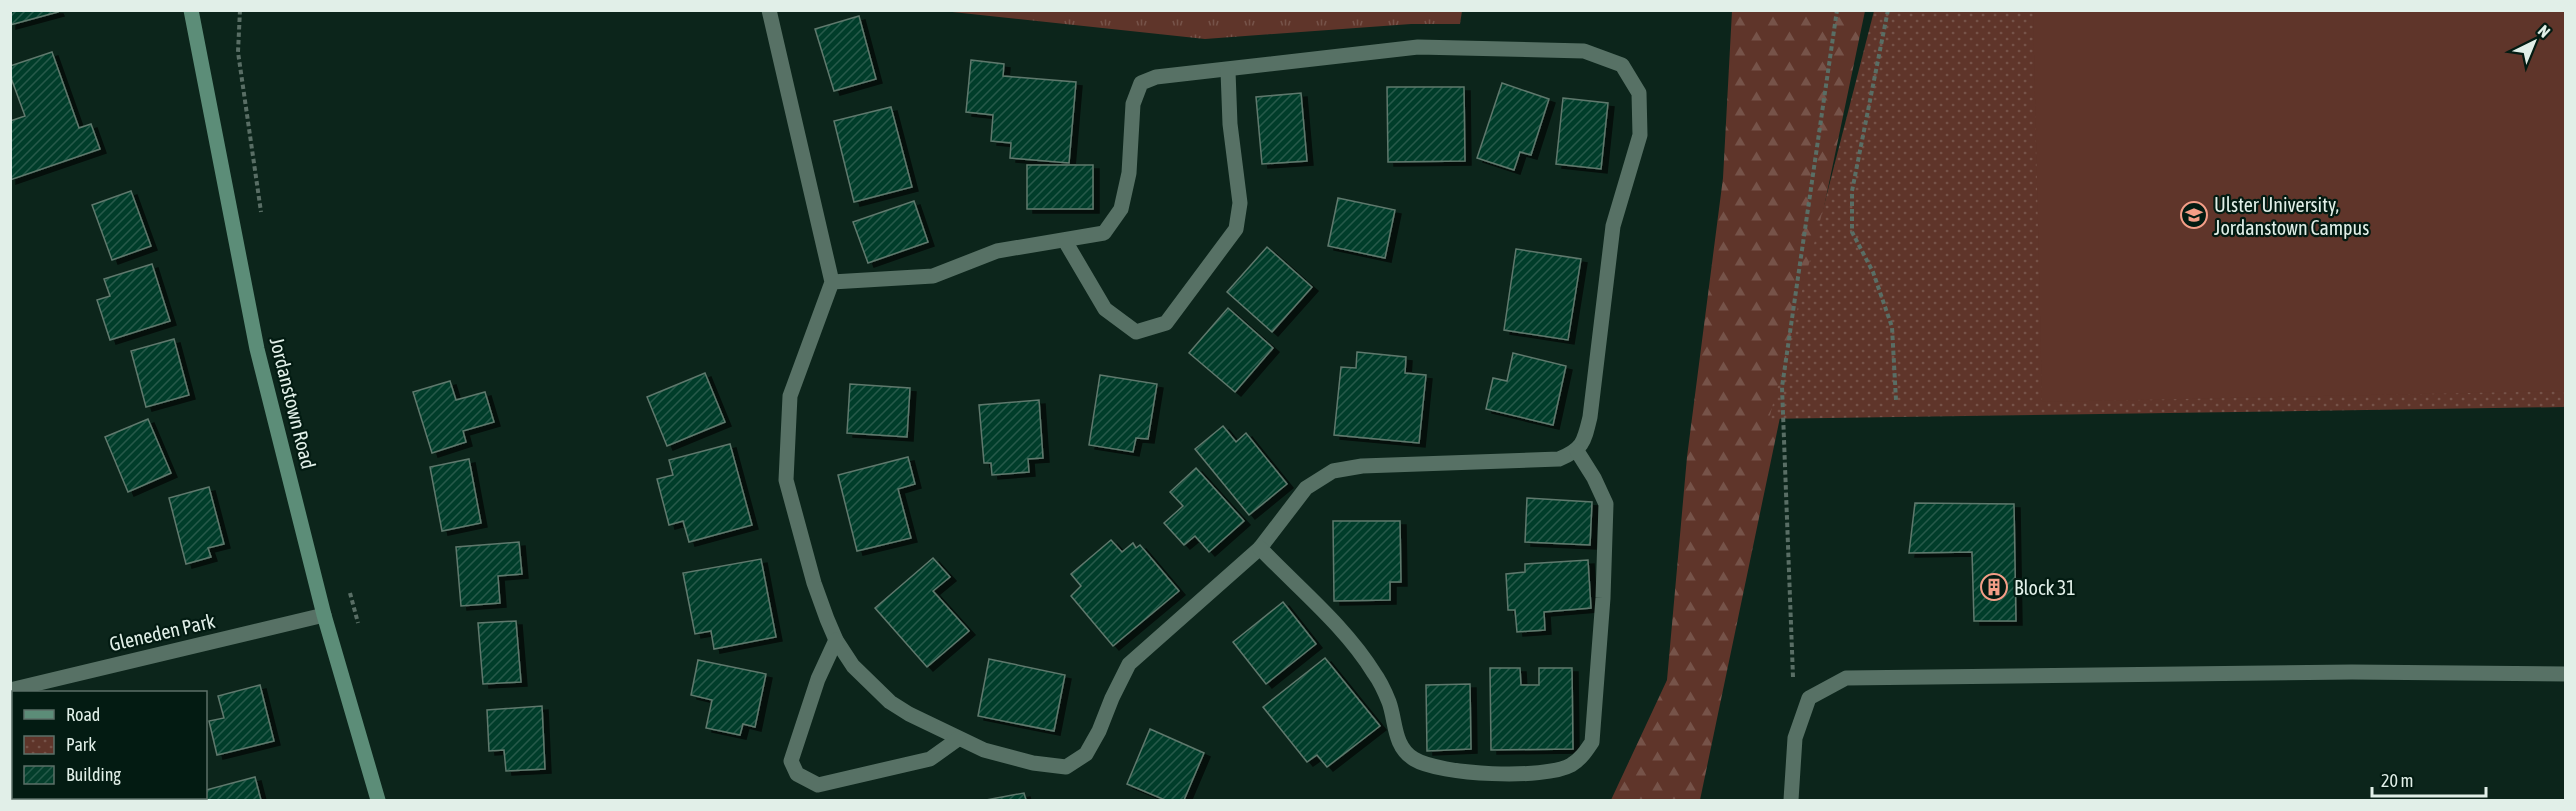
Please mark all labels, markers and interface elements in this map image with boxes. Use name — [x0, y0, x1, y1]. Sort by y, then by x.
north arrow — [2504, 12, 2564, 72]
text: N — [2535, 21, 2554, 41]
place label: Ulster University, Jordanstown Campus — [2214, 193, 2369, 239]
school or university icon: Ulster University, Jordanstown Campus — [2179, 200, 2209, 230]
street label: Jordanstown Road — [266, 335, 320, 471]
building icon: Block 31 — [1979, 572, 2009, 602]
place label: Block 31 — [2014, 576, 2076, 599]
street label: Gleneden Park — [107, 609, 217, 655]
legend — [12, 691, 207, 799]
text: Road — [66, 704, 100, 725]
text: Park — [66, 734, 96, 755]
scale bar — [2372, 760, 2486, 798]
text: Building — [66, 764, 121, 785]
text: 20 m — [2381, 770, 2413, 791]

